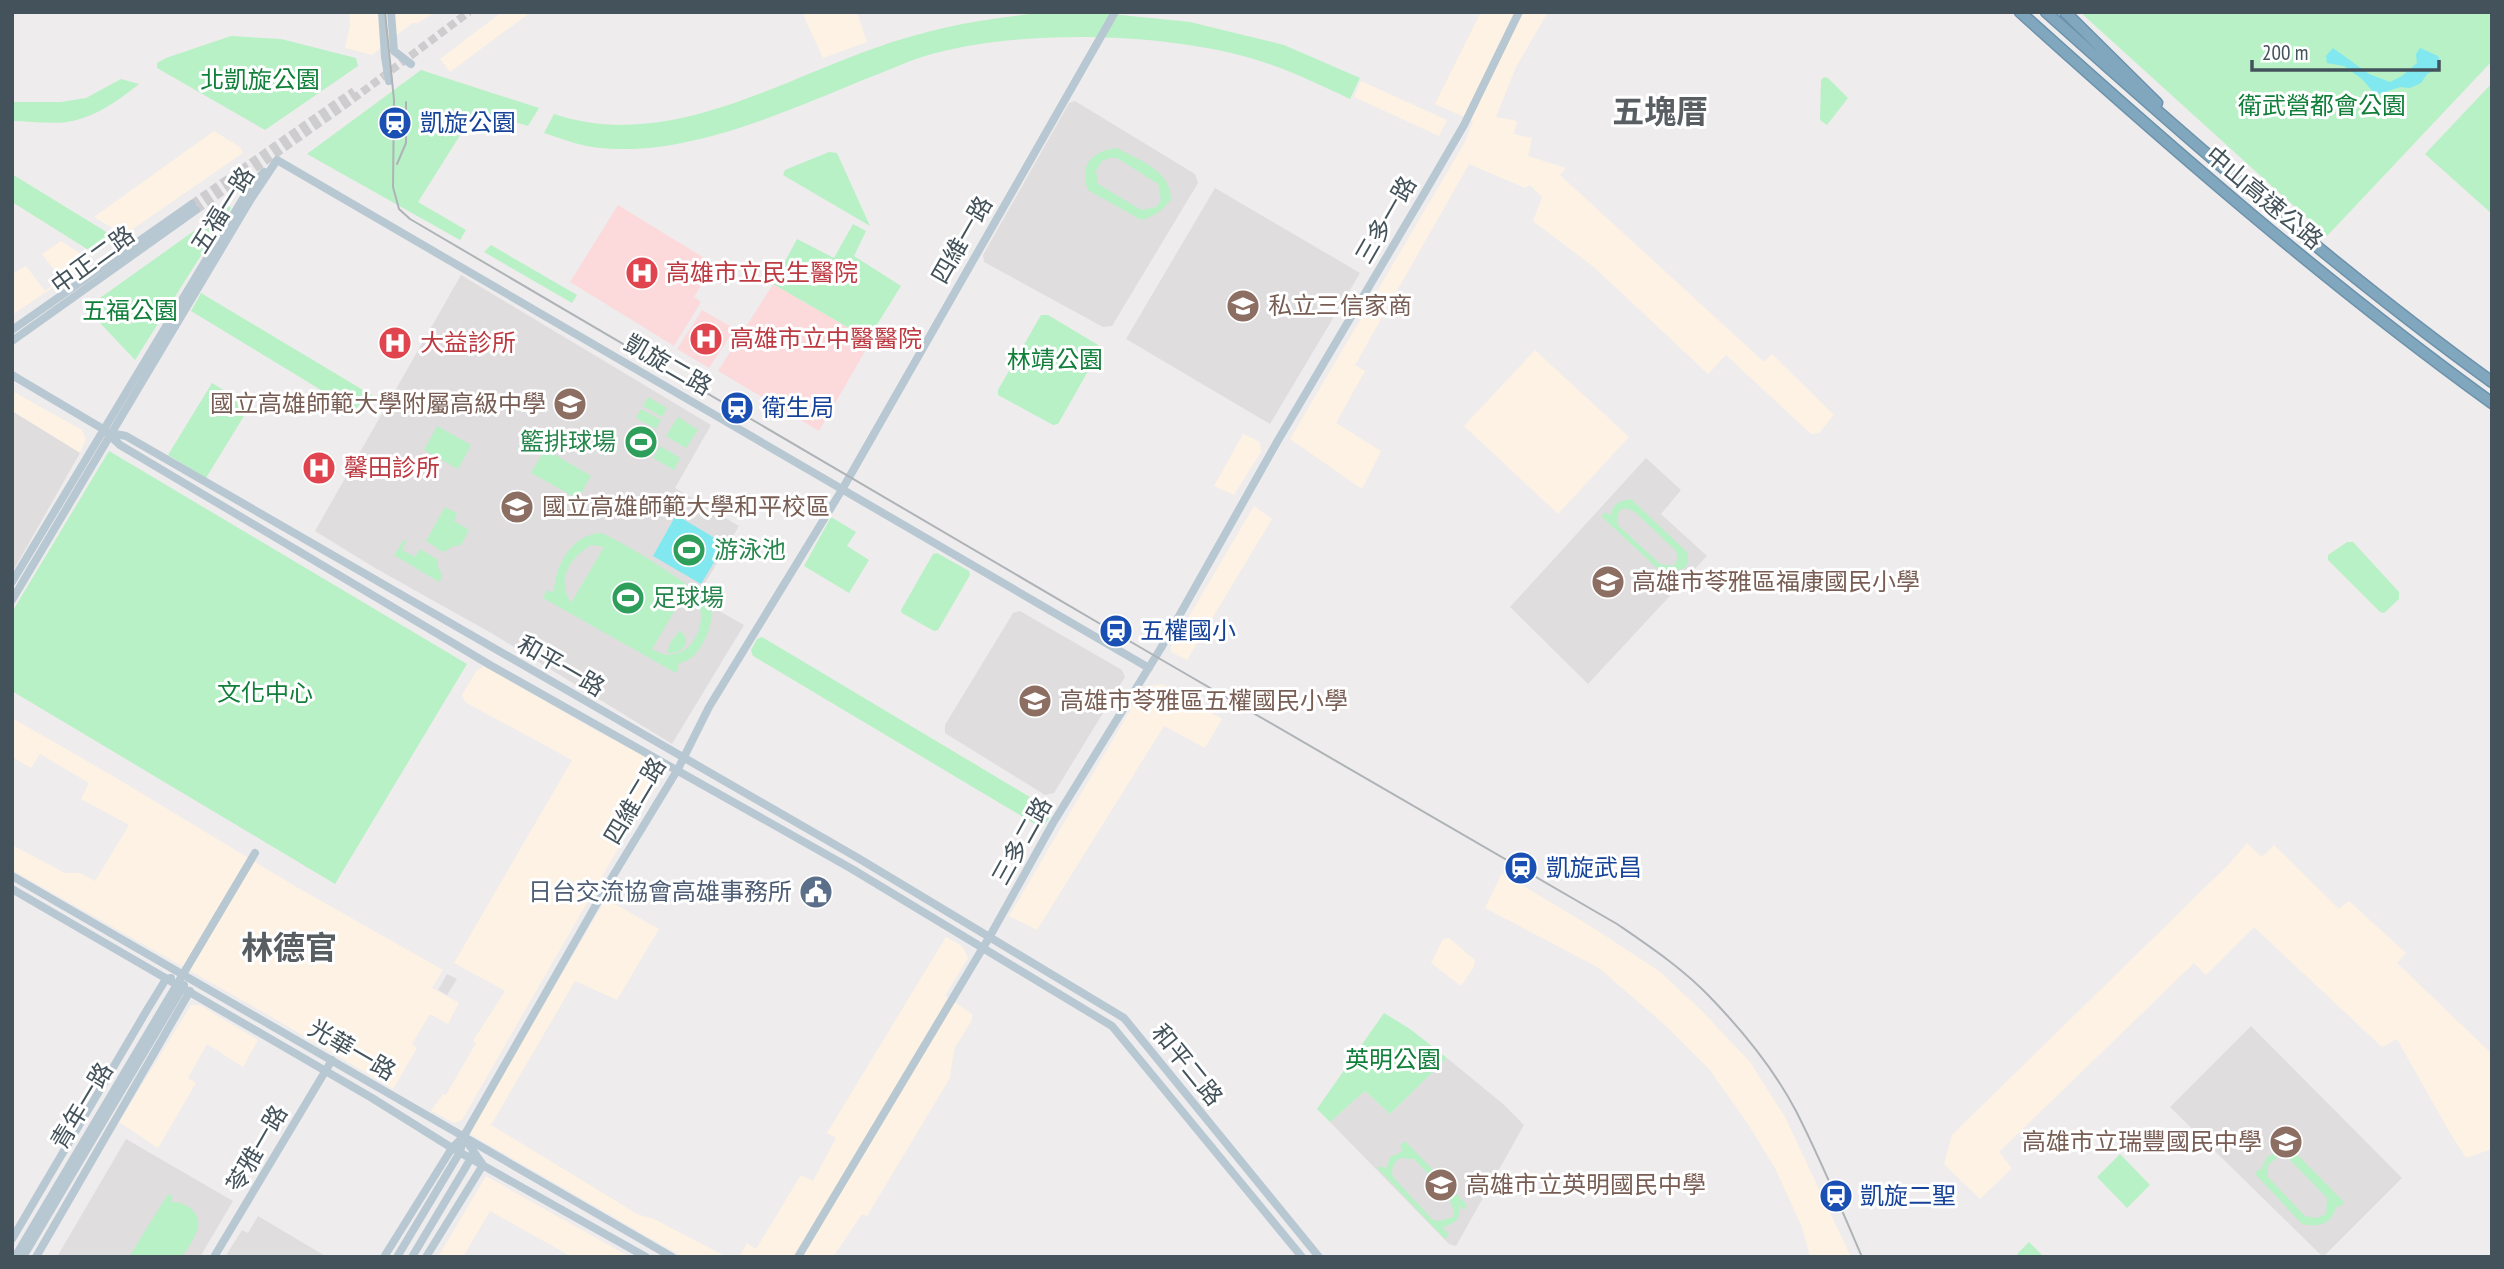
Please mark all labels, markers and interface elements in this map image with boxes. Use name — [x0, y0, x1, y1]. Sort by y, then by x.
scale bar — [2252, 28, 2439, 72]
text: 200 m — [2262, 39, 2308, 66]
park label: 北凱旋公園 — [200, 64, 320, 95]
district label: 五塊厝 — [1612, 90, 1708, 132]
park label: 衛武營都會公園 — [2238, 90, 2406, 121]
station icon: 凱旋公園 — [376, 104, 414, 142]
place label: 凱旋公園 — [420, 107, 516, 138]
street label: 中山高速公路 — [2199, 139, 2329, 256]
street label: 五福一路 — [184, 161, 261, 259]
street label: 三多一路 — [1348, 170, 1423, 269]
street label: 四維一路 — [924, 190, 999, 289]
street label: 中正二路 — [45, 219, 141, 300]
hospital icon: 高雄市立民生醫院 — [623, 254, 661, 292]
place label: 高雄市立民生醫院 — [666, 257, 858, 288]
school or university icon: 私立三信家商 — [1224, 287, 1262, 325]
place label: 私立三信家商 — [1268, 290, 1412, 321]
park label: 五福公園 — [82, 295, 178, 326]
hospital icon: 高雄市立中醫醫院 — [687, 320, 725, 358]
place label: 高雄市立中醫醫院 — [730, 323, 922, 354]
hospital icon: 大益診所 — [376, 324, 414, 362]
place label: 大益診所 — [420, 327, 516, 358]
street label: 凱旋二路 — [619, 327, 718, 402]
park label: 林靖公園 — [1007, 344, 1103, 375]
school or university icon: 國立高雄師範大學附屬高級中學 — [551, 385, 589, 423]
place label: 國立高雄師範大學附屬高級中學 — [210, 388, 546, 419]
station icon: 衛生局 — [718, 389, 756, 427]
place label: 衛生局 — [762, 392, 834, 423]
sports icon: 籃排球場 — [622, 423, 660, 461]
place label: 籃排球場 — [520, 426, 616, 457]
hospital icon: 馨田診所 — [300, 449, 338, 487]
place label: 馨田診所 — [344, 452, 440, 483]
school or university icon: 國立高雄師範大學和平校區 — [498, 488, 536, 526]
place label: 國立高雄師範大學和平校區 — [542, 491, 830, 522]
sports icon: 游泳池 — [670, 531, 708, 569]
place label: 游泳池 — [714, 534, 786, 565]
school or university icon: 高雄市苓雅區福康國民小學 — [1589, 563, 1627, 601]
place label: 高雄市苓雅區福康國民小學 — [1632, 566, 1920, 597]
sports icon: 足球場 — [609, 579, 647, 617]
place label: 足球場 — [652, 582, 724, 613]
station icon: 五權國小 — [1097, 612, 1135, 650]
place label: 五權國小 — [1140, 615, 1236, 646]
street label: 和平一路 — [512, 628, 611, 703]
park label: 文化中心 — [217, 677, 313, 708]
school or university icon: 高雄市苓雅區五權國民小學 — [1016, 682, 1054, 720]
place label: 高雄市苓雅區五權國民小學 — [1060, 685, 1348, 716]
street label: 四維二路 — [597, 752, 673, 850]
street label: 三多二路 — [985, 791, 1058, 890]
station icon: 凱旋武昌 — [1502, 849, 1540, 887]
place label: 凱旋武昌 — [1546, 852, 1642, 883]
public building icon: 日台交流協會高雄事務所 — [797, 873, 835, 911]
place label: 日台交流協會高雄事務所 — [528, 876, 792, 907]
district label: 林德官 — [241, 926, 337, 968]
street label: 光華一路 — [303, 1012, 402, 1087]
street label: 和平二路 — [1145, 1018, 1230, 1112]
park label: 英明公園 — [1345, 1044, 1441, 1075]
street label: 青年一路 — [44, 1057, 120, 1155]
street label: 苓雅一路 — [219, 1099, 294, 1198]
school or university icon: 高雄市立瑞豐國民中學 — [2267, 1123, 2305, 1161]
place label: 高雄市立瑞豐國民中學 — [2022, 1126, 2262, 1157]
school or university icon: 高雄市立英明國民中學 — [1422, 1166, 1460, 1204]
place label: 高雄市立英明國民中學 — [1466, 1169, 1706, 1200]
station icon: 凱旋二聖 — [1817, 1177, 1855, 1215]
place label: 凱旋二聖 — [1860, 1180, 1956, 1211]

